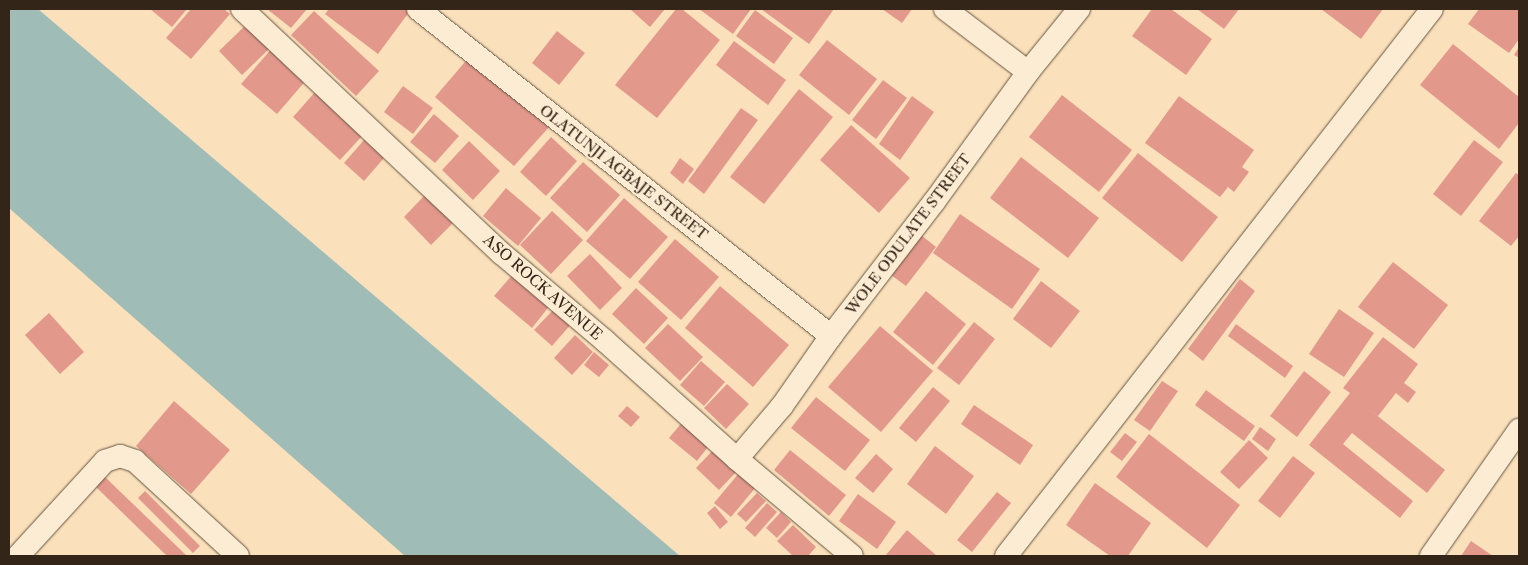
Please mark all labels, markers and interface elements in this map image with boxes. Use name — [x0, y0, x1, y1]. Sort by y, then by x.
street label: OLATUNJI AGBAJE STREET — [536, 101, 712, 243]
street label: WOLE ODULATE STREET — [842, 150, 974, 318]
street label: ASO ROCK AVENUE — [480, 230, 606, 344]

